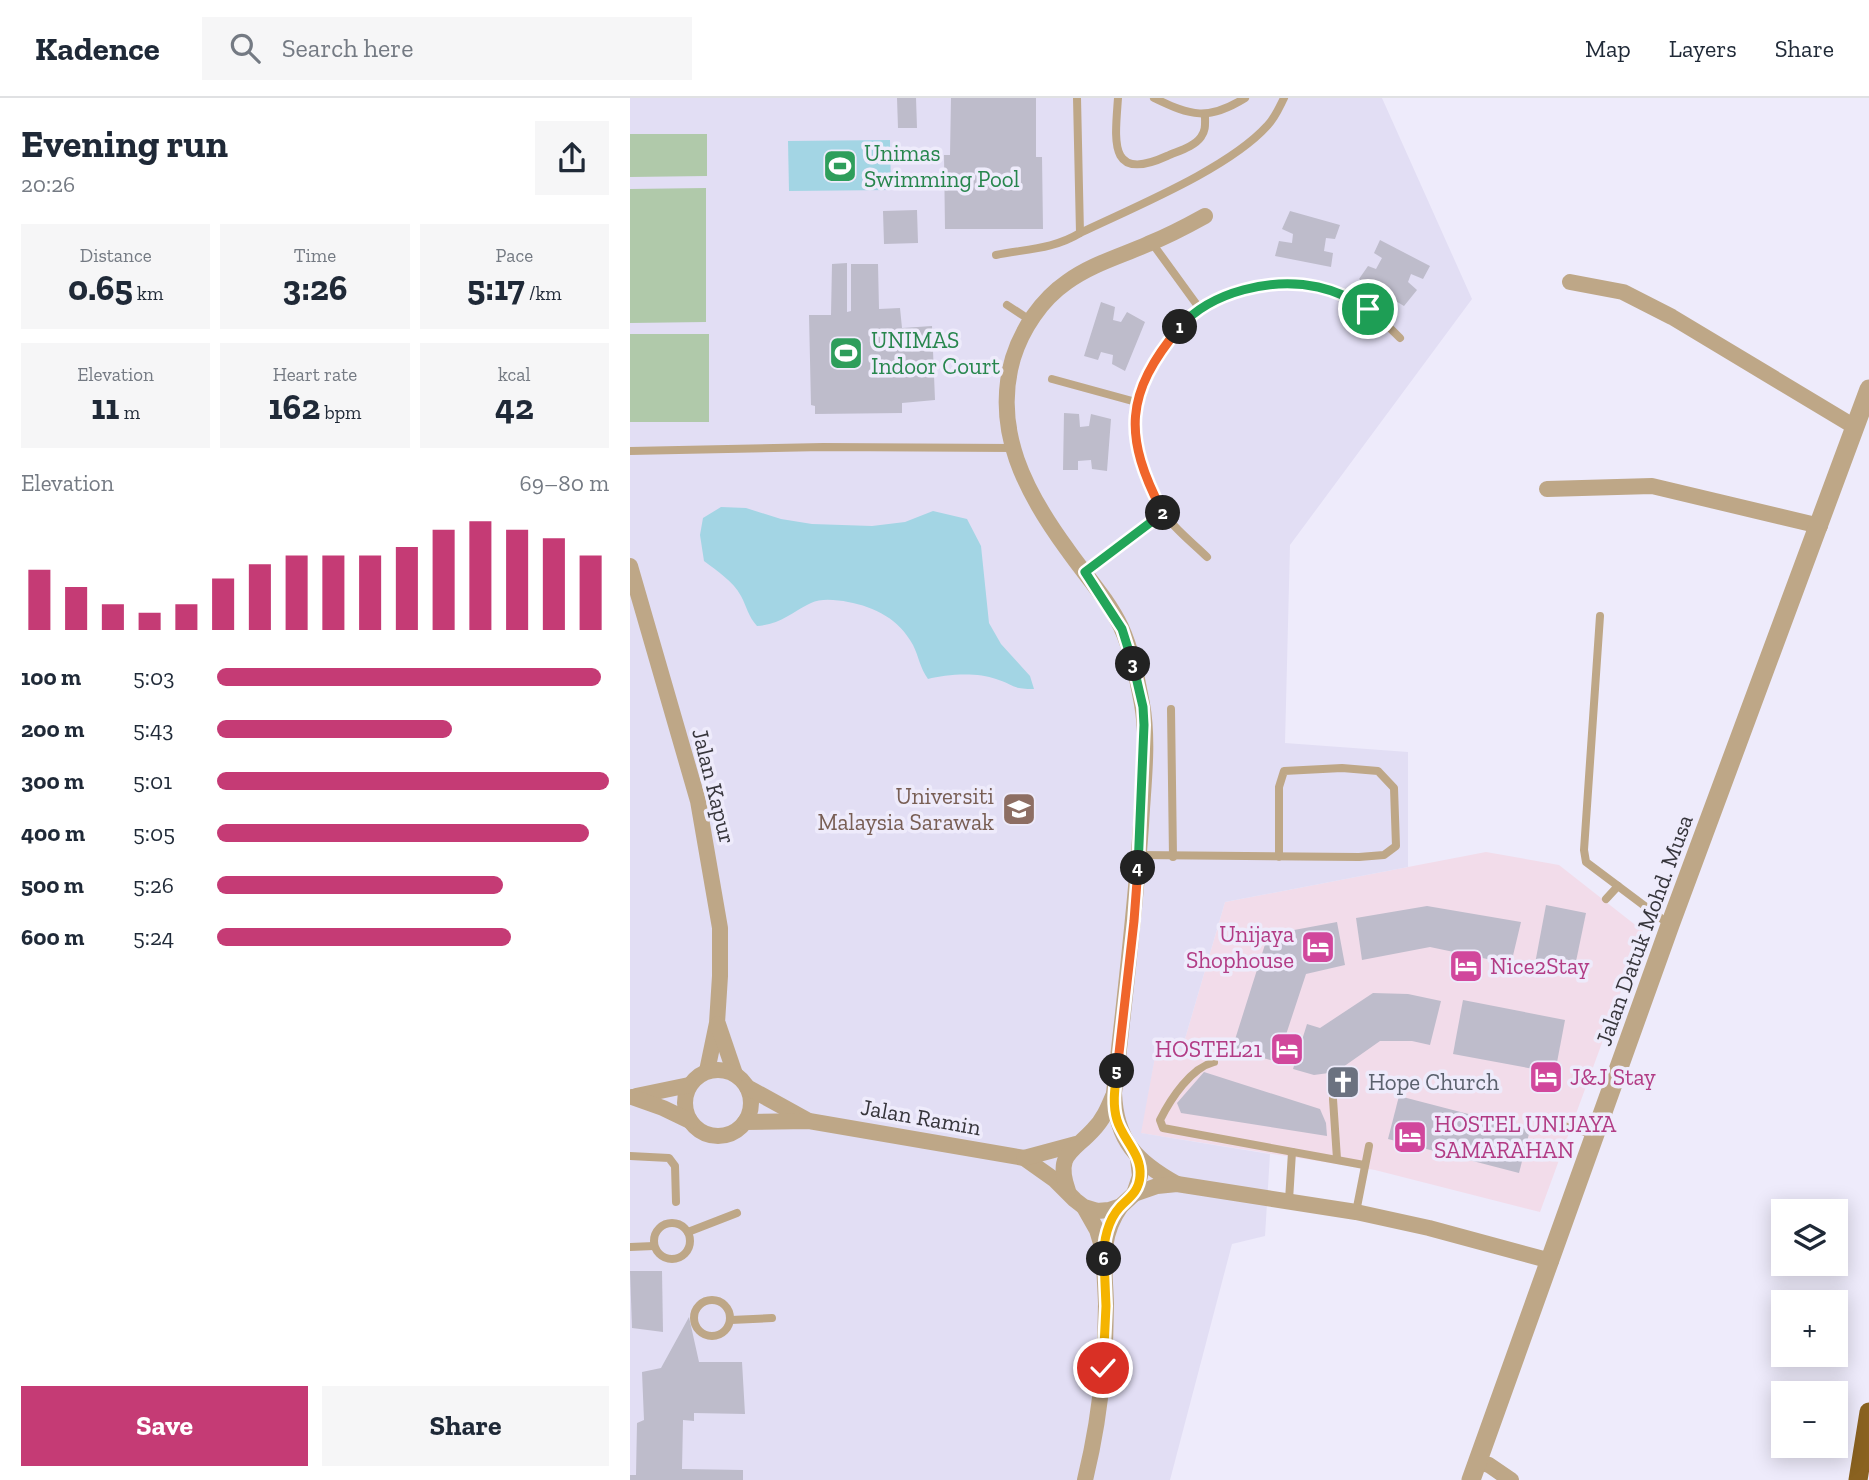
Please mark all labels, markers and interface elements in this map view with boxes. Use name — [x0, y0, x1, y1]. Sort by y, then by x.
search box — [202, 17, 692, 80]
text: Kadence — [35, 29, 160, 68]
icon: search — [226, 29, 264, 67]
text: Search here — [282, 32, 413, 64]
text: Map — [1585, 34, 1631, 63]
text: Layers — [1669, 34, 1737, 63]
text: Share — [1775, 34, 1834, 63]
text: Evening run — [21, 121, 228, 167]
button: share — [535, 121, 609, 195]
place label: Unimas Swimming Pool — [864, 139, 1020, 193]
sports icon: Unimas Swimming Pool — [821, 147, 859, 185]
text: 20:26 — [21, 170, 75, 198]
text: Distance — [80, 244, 152, 267]
text: Time — [294, 244, 336, 267]
text: Pace — [495, 244, 533, 267]
text: 0.65 — [68, 267, 133, 309]
text: 3:26 — [283, 267, 347, 309]
text: 5:17 — [467, 267, 525, 309]
pin — [1338, 279, 1398, 339]
text: km — [133, 282, 163, 305]
text: /km — [525, 282, 562, 305]
icon: arrive — [1349, 290, 1387, 328]
pin: 1 — [1162, 310, 1198, 344]
text: 1 — [1176, 315, 1183, 338]
place label: UNIMAS Indoor Court — [871, 326, 1001, 380]
sports icon: UNIMAS Indoor Court — [827, 334, 865, 372]
text: Elevation — [77, 363, 154, 386]
text: Heart rate — [273, 363, 357, 386]
text: kcal — [498, 363, 531, 386]
text: 11 — [91, 386, 119, 428]
text: 162 — [268, 386, 320, 428]
text: 42 — [495, 386, 534, 428]
text: m — [119, 401, 140, 424]
text: bpm — [320, 401, 362, 424]
text: Elevation — [21, 469, 114, 497]
text: 69–80 m — [520, 469, 609, 497]
pin: 2 — [1146, 496, 1180, 530]
text: 2 — [1157, 501, 1168, 524]
pin: 3 — [1116, 646, 1150, 682]
text: 3 — [1127, 652, 1138, 675]
text: 100 m — [21, 663, 81, 691]
text: 5:03 — [133, 663, 174, 691]
text: 200 m — [21, 715, 84, 743]
text: 5:43 — [133, 715, 174, 743]
street label: Jalan Kapur — [686, 726, 742, 846]
text: 300 m — [21, 767, 84, 795]
text: 5:01 — [133, 767, 172, 795]
place label: Universiti Malaysia Sarawak — [817, 782, 994, 836]
school or university icon: Universiti Malaysia Sarawak — [1000, 790, 1038, 828]
street label: Jalan Datuk Mohd. Musa — [1589, 811, 1699, 1049]
text: 400 m — [21, 819, 85, 847]
text: 5:05 — [133, 819, 175, 847]
pin: 4 — [1120, 850, 1156, 886]
text: 4 — [1132, 856, 1143, 879]
text: 500 m — [21, 871, 84, 899]
text: 5:26 — [133, 871, 174, 899]
place label: Unijaya Shophouse — [1186, 920, 1294, 974]
text: 600 m — [21, 923, 84, 951]
text: 5:24 — [133, 923, 174, 951]
hotel icon: Unijaya Shophouse — [1299, 928, 1337, 966]
hotel icon: Nice2Stay — [1447, 947, 1485, 985]
place label: Nice2Stay — [1490, 952, 1590, 980]
hotel icon: HOSTEL21 — [1268, 1030, 1306, 1068]
place label: HOSTEL21 — [1155, 1035, 1262, 1063]
pin: 5 — [1100, 1054, 1134, 1088]
hotel icon: J&J Stay — [1527, 1058, 1565, 1096]
text: 5 — [1112, 1059, 1121, 1082]
church icon: Hope Church — [1324, 1063, 1362, 1101]
place label: J&J Stay — [1570, 1063, 1656, 1091]
place label: Hope Church — [1368, 1068, 1499, 1096]
street label: Jalan Ramin — [859, 1093, 983, 1141]
place label: HOSTEL UNIJAYA SAMARAHAN — [1434, 1110, 1617, 1164]
hotel icon: HOSTEL UNIJAYA SAMARAHAN — [1391, 1118, 1429, 1156]
map controls — [1771, 1199, 1848, 1458]
button: layers — [1771, 1199, 1848, 1276]
pin: 6 — [1086, 1242, 1121, 1276]
text: 6 — [1098, 1247, 1109, 1270]
button: + — [1771, 1290, 1848, 1367]
pin — [1073, 1338, 1133, 1398]
icon: check — [1084, 1349, 1122, 1387]
button: − — [1771, 1381, 1848, 1458]
button: Save — [21, 1386, 308, 1466]
button: Share — [322, 1386, 609, 1466]

